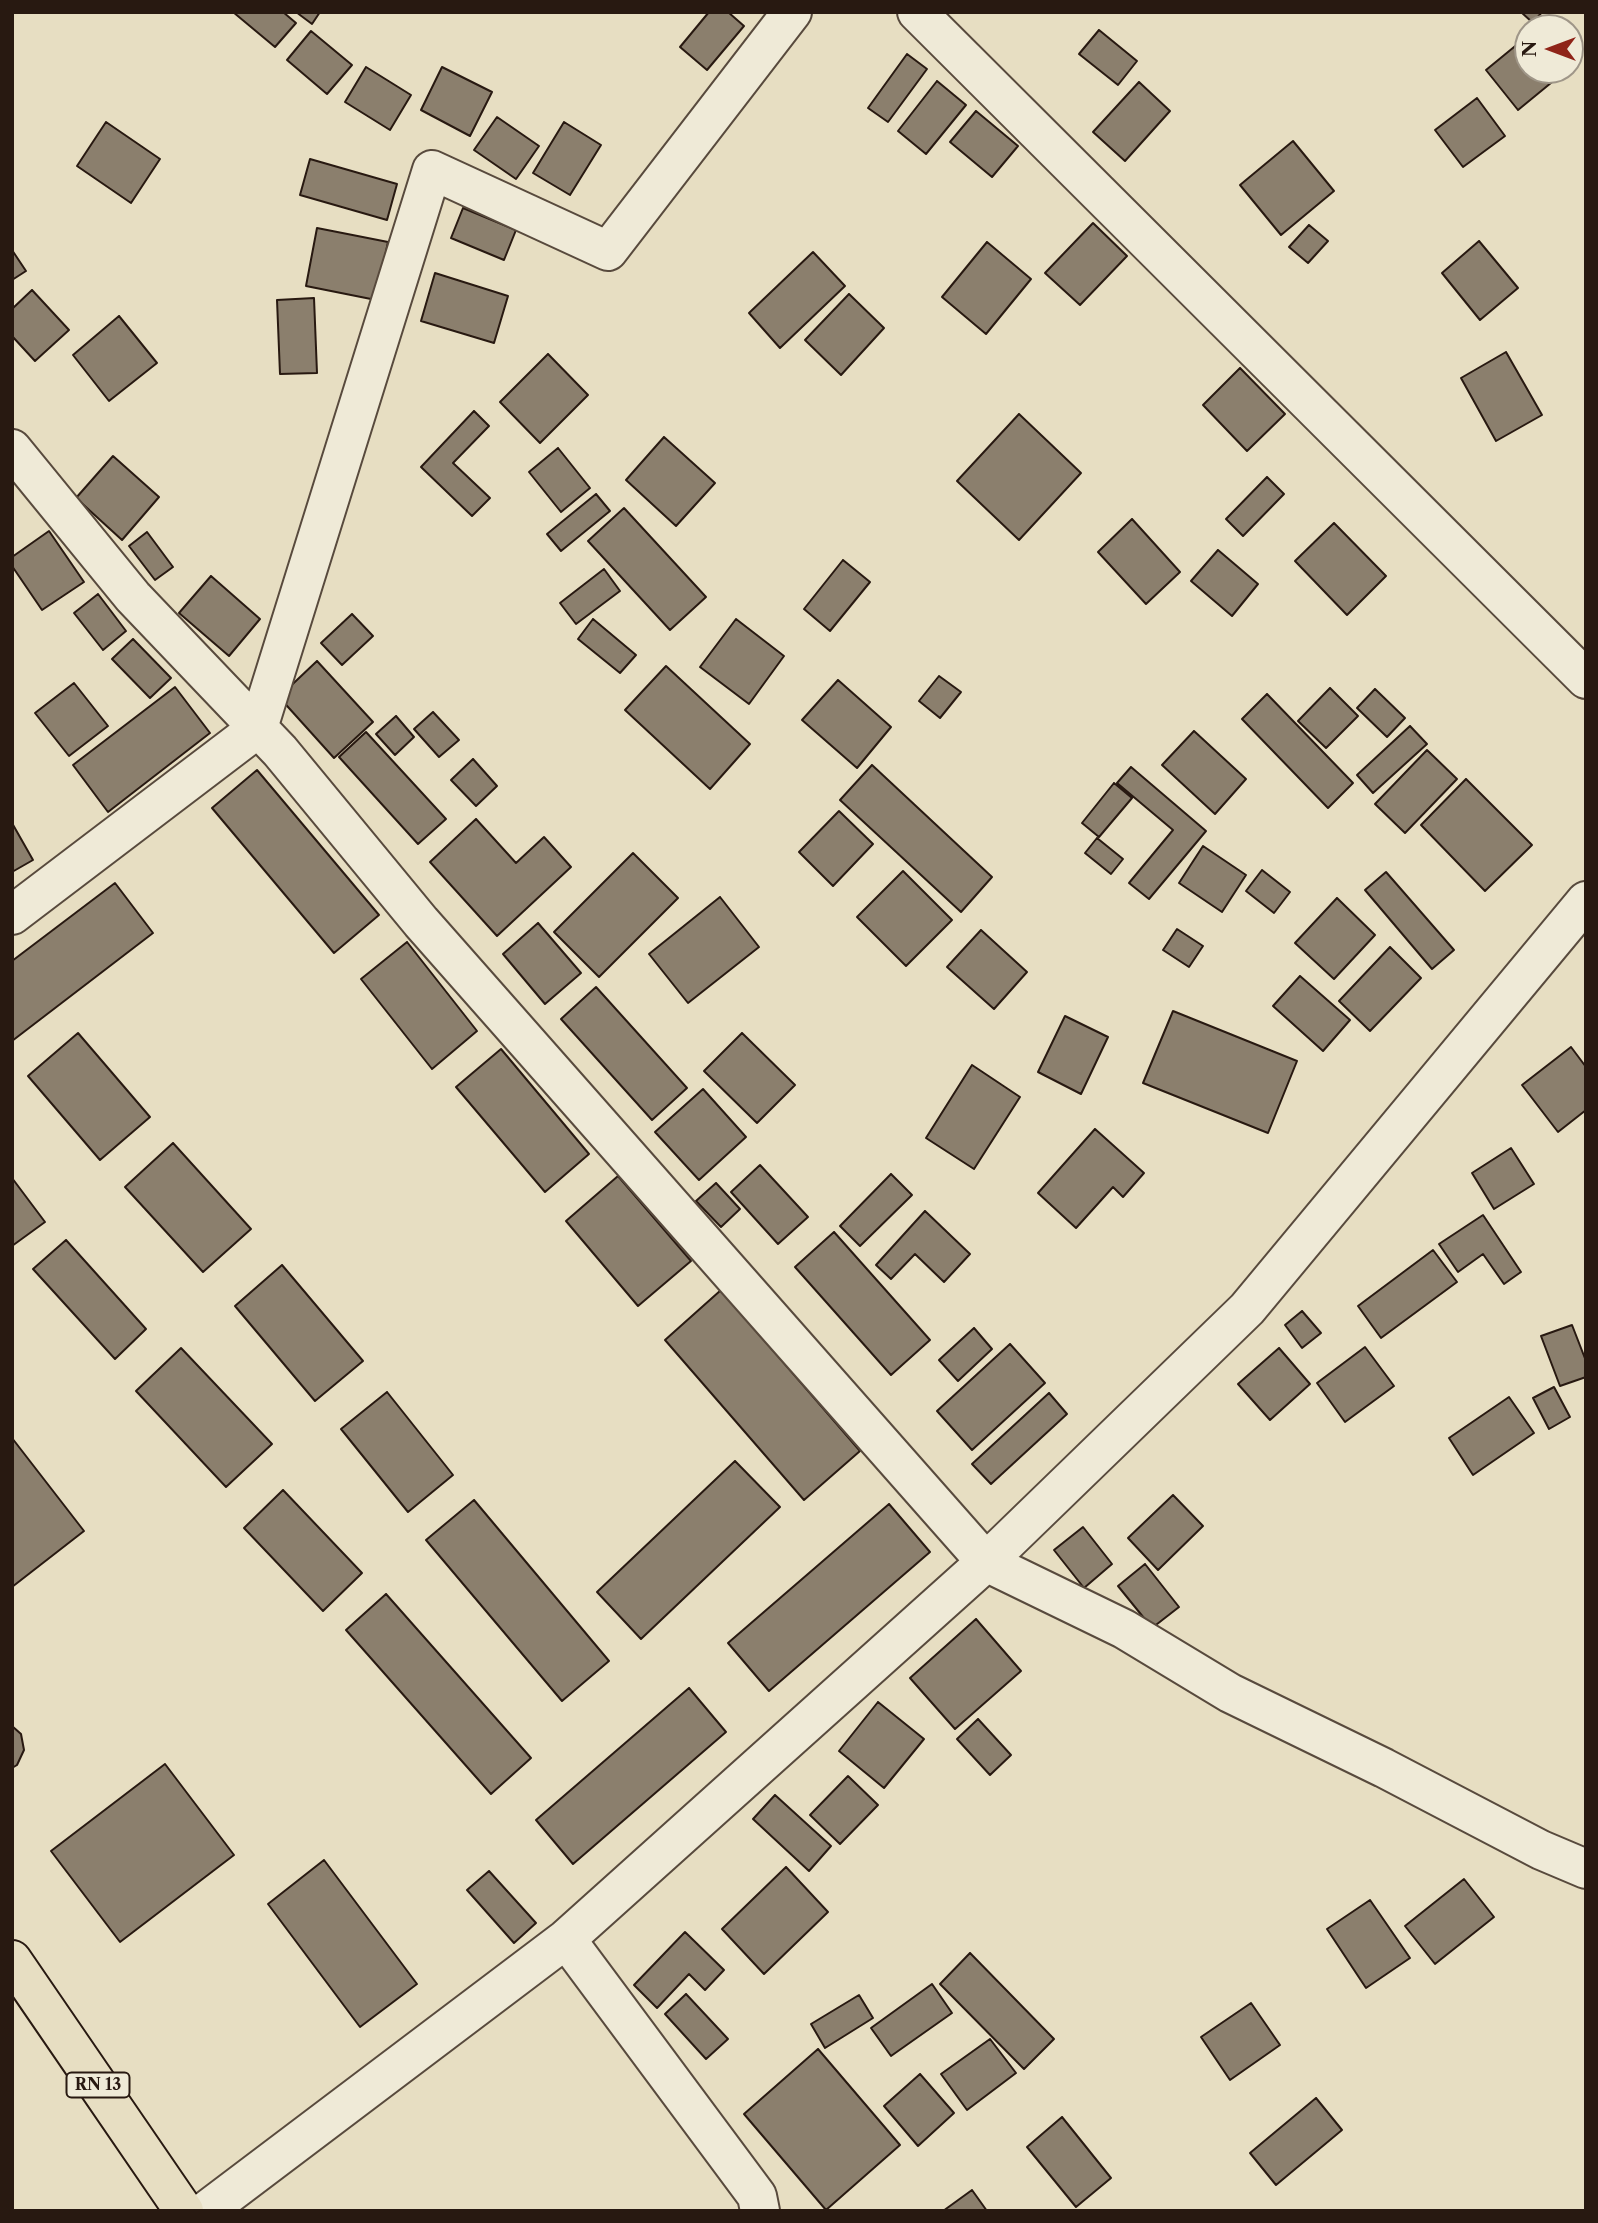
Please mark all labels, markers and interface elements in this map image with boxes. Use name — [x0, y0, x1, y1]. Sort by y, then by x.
north arrow — [1514, 14, 1584, 84]
text: N — [1518, 41, 1541, 57]
road number: RN 13 — [66, 2072, 130, 2098]

